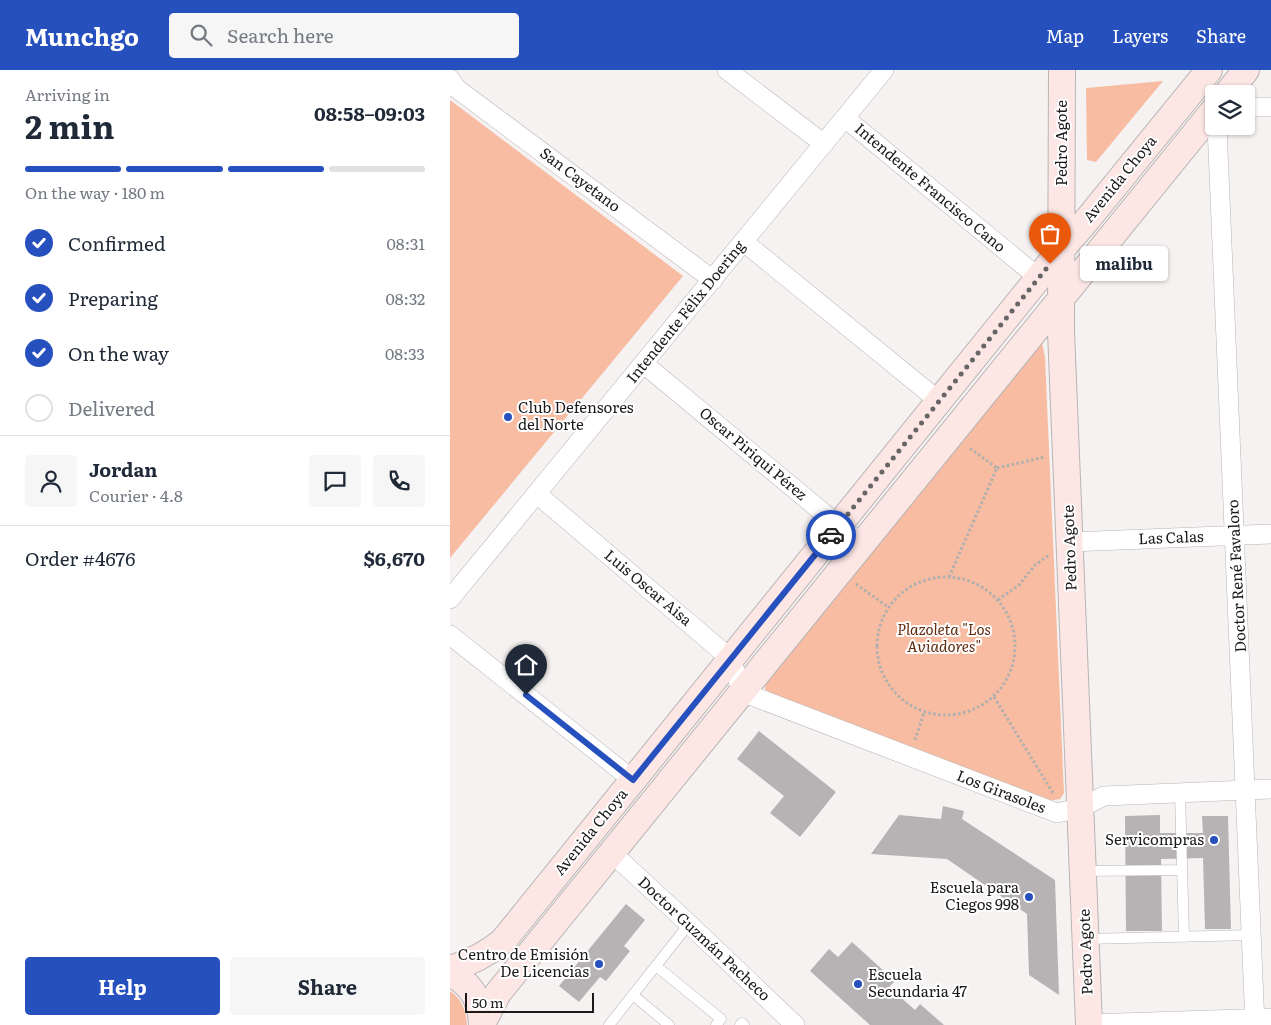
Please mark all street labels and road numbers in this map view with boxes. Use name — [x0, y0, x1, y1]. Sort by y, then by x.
street label: Pedro Agote — [1049, 100, 1072, 186]
street label: Intendente Francisco Cano — [850, 117, 1012, 257]
street label: Avenida Choya — [1076, 129, 1162, 227]
street label: San Cayetano — [536, 141, 626, 217]
street label: Intendente Félix Doering — [620, 234, 750, 387]
street label: Oscar Piriqui Pérez — [695, 401, 813, 505]
street label: Doctor René Favaloro — [1220, 499, 1251, 653]
street label: Pedro Agote — [1055, 504, 1081, 591]
street label: Las Calas — [1138, 524, 1204, 549]
street label: Luis Oscar Aisa — [600, 543, 698, 631]
street label: Los Girasoles — [954, 763, 1050, 818]
street label: Avenida Choya — [547, 782, 633, 880]
street label: Doctor Guzmán Pacheco — [633, 870, 777, 1006]
street label: Pedro Agote — [1071, 908, 1097, 995]

